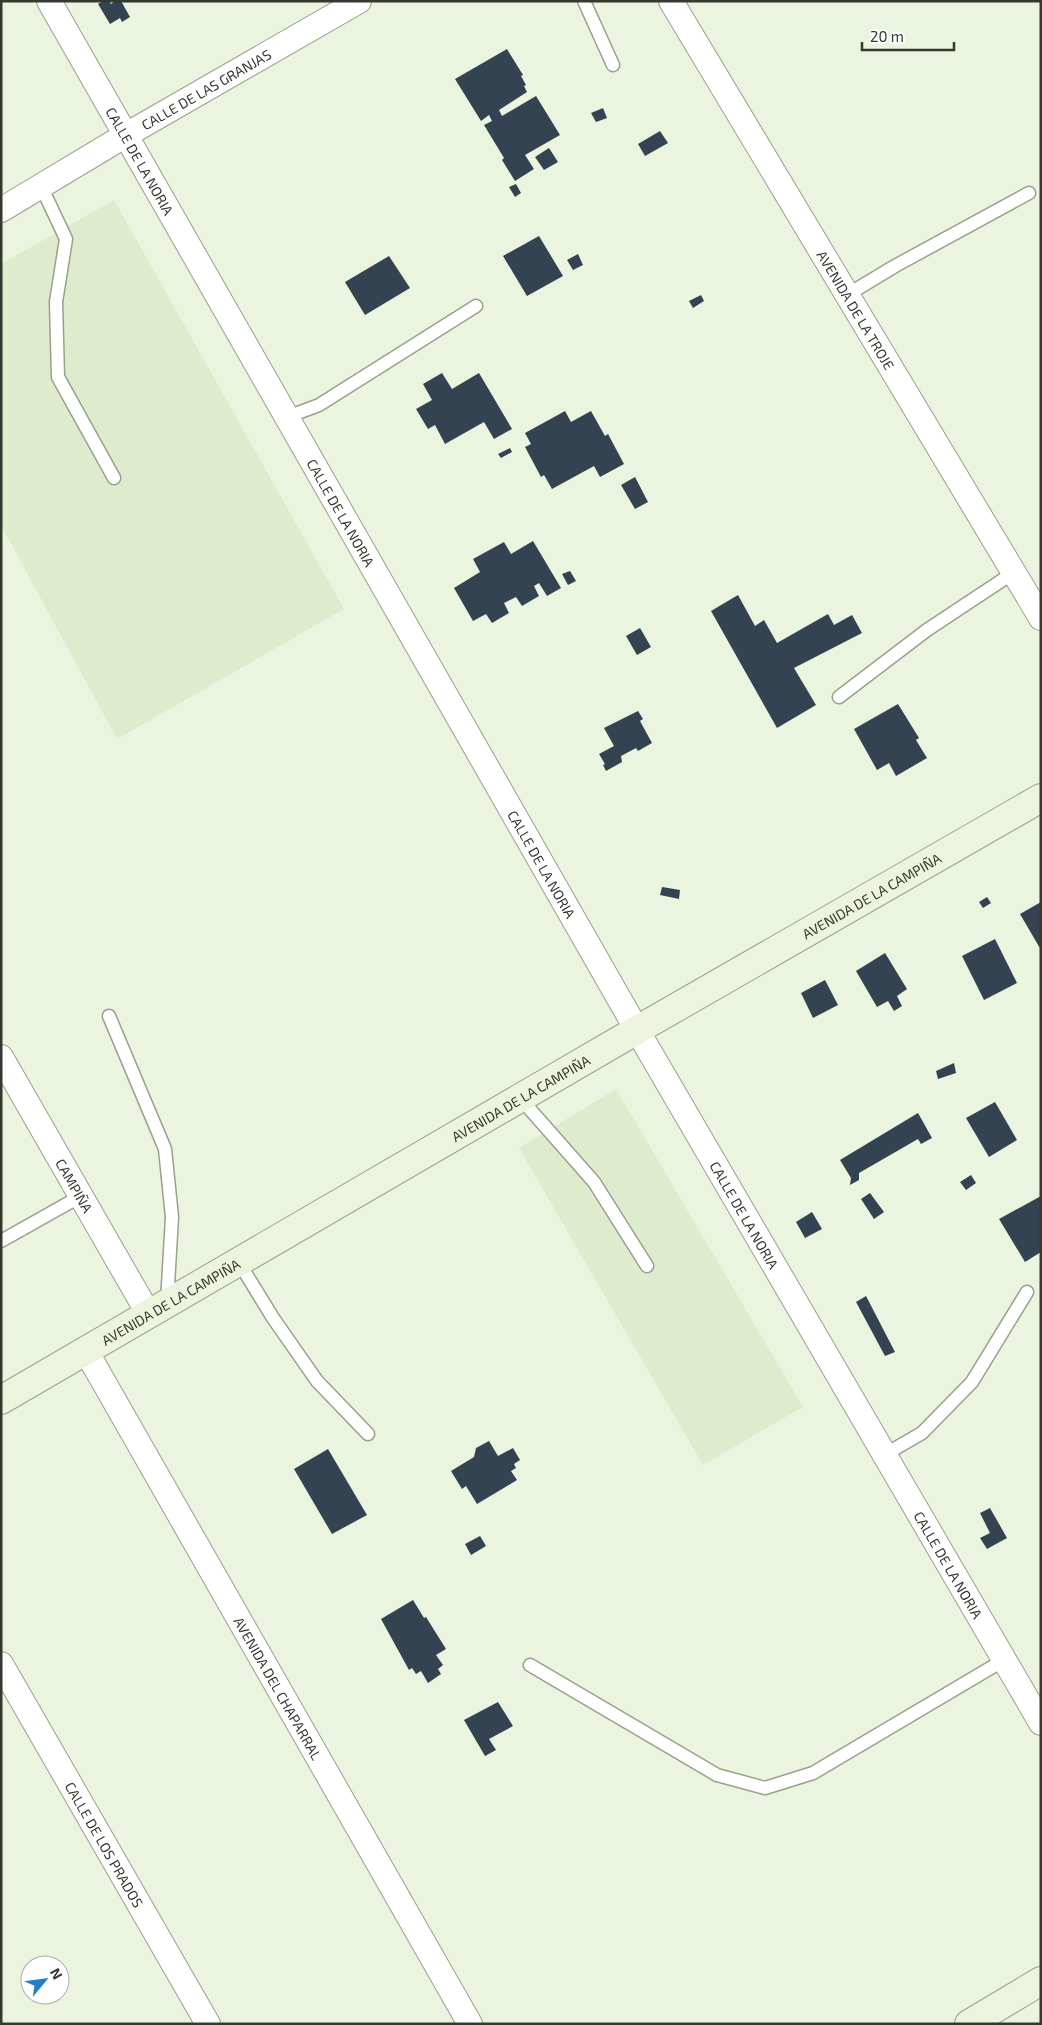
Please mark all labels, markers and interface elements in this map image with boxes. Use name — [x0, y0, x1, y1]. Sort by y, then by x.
scale bar — [862, 20, 954, 52]
text: 20 m — [870, 27, 904, 45]
street label: CALLE DE LAS GRANJAS — [138, 45, 274, 133]
street label: CALLE DE LA NORIA — [103, 104, 178, 218]
street label: AVENIDA DE LA TROJE — [814, 247, 899, 373]
street label: CALLE DE LA NORIA — [304, 456, 379, 570]
street label: CALLE DE LA NORIA — [505, 807, 580, 921]
street label: AVENIDA DE LA CAMPIÑA — [799, 849, 944, 942]
street label: AVENIDA DE LA CAMPIÑA — [448, 1051, 593, 1145]
street label: CAMPIÑA — [53, 1155, 97, 1216]
street label: CALLE DE LA NORIA — [707, 1158, 783, 1272]
street label: AVENIDA DE LA CAMPIÑA — [98, 1254, 243, 1348]
street label: CALLE DE LA NORIA — [911, 1508, 987, 1622]
street label: AVENIDA DEL CHAPARRAL — [231, 1614, 326, 1762]
street label: CALLE DE LOS PRADOS — [62, 1779, 147, 1910]
north arrow — [20, 1955, 70, 2005]
text: N — [47, 1965, 67, 1982]

